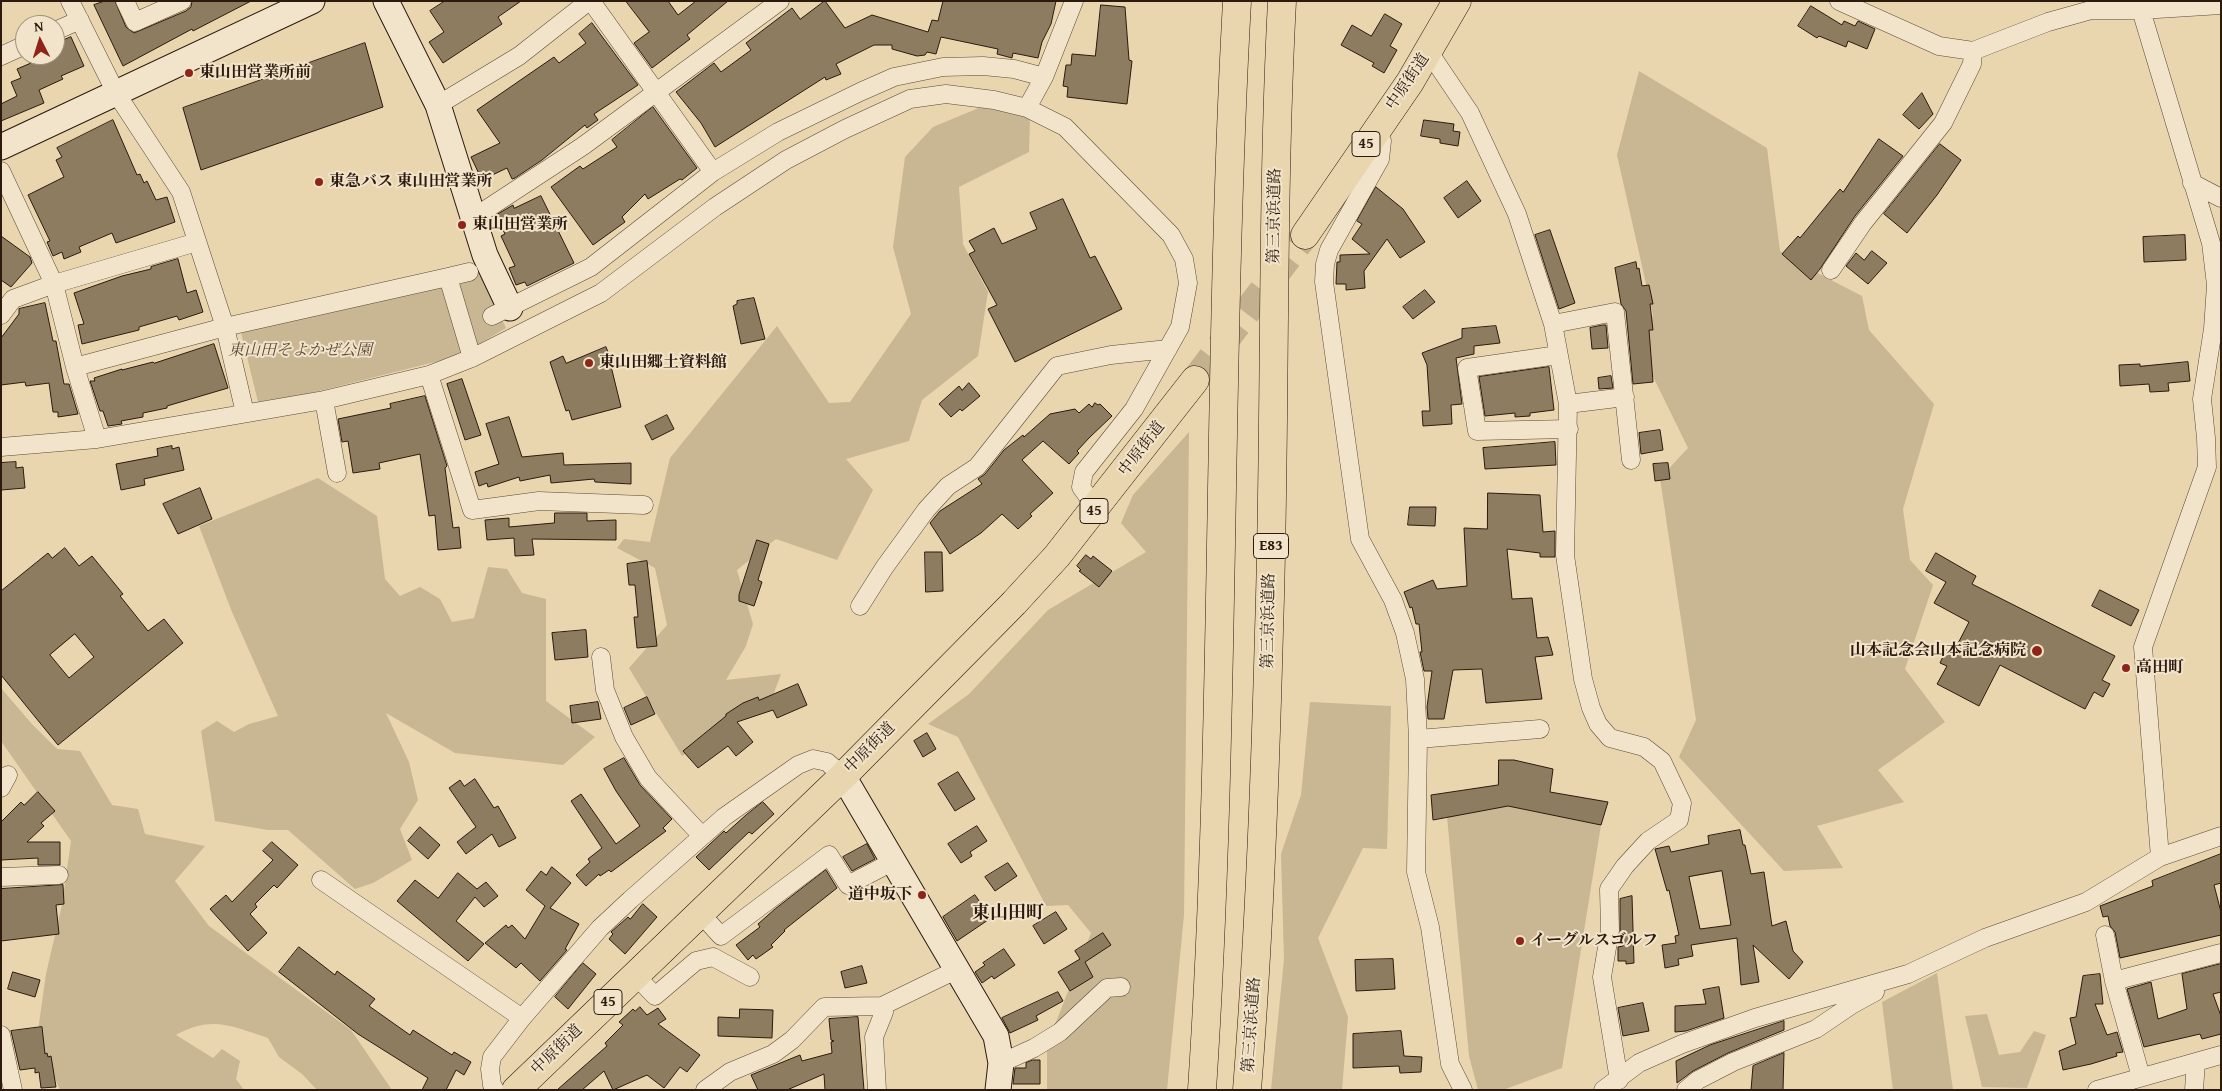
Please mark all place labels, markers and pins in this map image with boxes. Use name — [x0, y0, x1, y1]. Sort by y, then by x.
place label: 東山田営業所前 — [199, 63, 311, 83]
marker: 東山田営業所前 — [183, 67, 195, 79]
place label: 東急バス 東山田営業所 — [329, 172, 493, 192]
marker: 東急バス 東山田営業所 — [313, 176, 325, 188]
place label: 東山田営業所 — [472, 215, 568, 235]
marker: 東山田営業所 — [456, 219, 468, 231]
place label: 東山田郷土資料館 — [599, 353, 727, 373]
marker: 東山田郷土資料館 — [583, 357, 595, 369]
place label: 山本記念会山本記念病院 — [1850, 641, 2026, 661]
marker: 山本記念会山本記念病院 — [2030, 644, 2044, 658]
place label: 高田町 — [2136, 658, 2184, 678]
marker: 高田町 — [2120, 662, 2132, 674]
place label: 道中坂下 — [848, 885, 912, 905]
marker: 道中坂下 — [916, 889, 928, 901]
place label: イーグルスゴルフ — [1530, 931, 1658, 951]
marker: イーグルスゴルフ — [1514, 935, 1526, 947]

